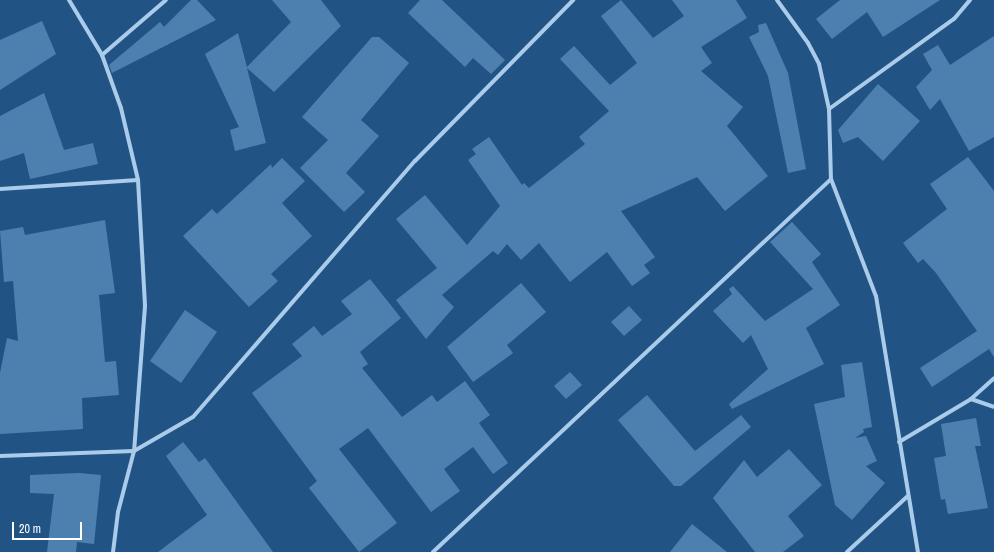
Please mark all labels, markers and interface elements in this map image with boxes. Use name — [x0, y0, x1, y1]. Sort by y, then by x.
scale bar — [14, 514, 84, 540]
text: 20 m — [19, 521, 41, 537]

